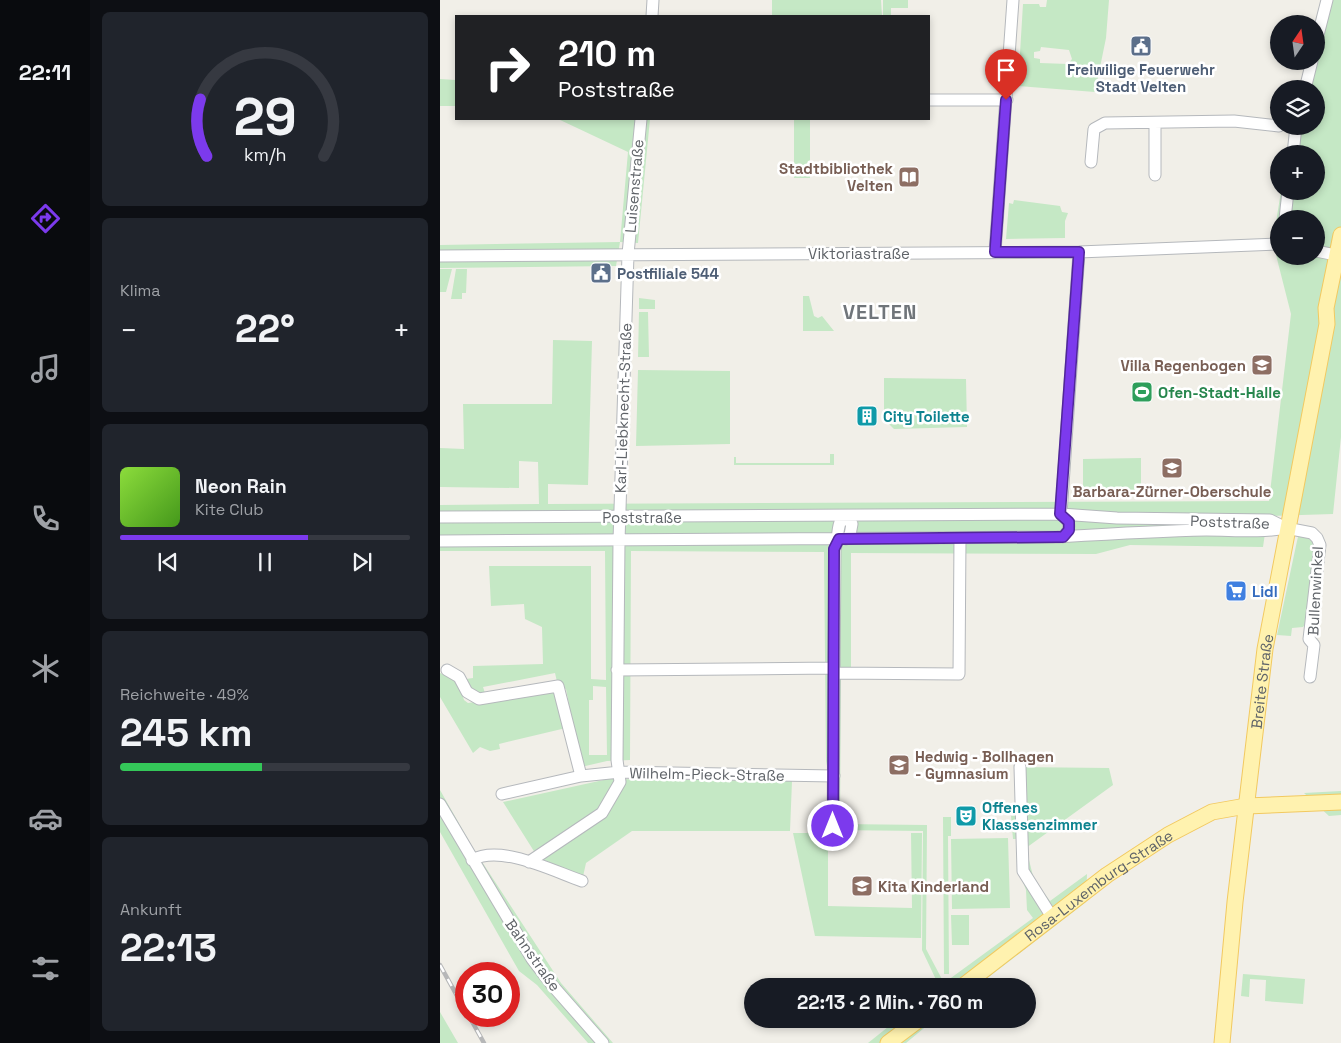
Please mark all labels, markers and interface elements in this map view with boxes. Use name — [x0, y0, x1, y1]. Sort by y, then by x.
north arrow — [1270, 15, 1325, 70]
map controls — [1270, 15, 1325, 265]
text: 210 m — [558, 32, 656, 76]
public building icon: Freiwilige Feuerwehr Stadt Velten — [1129, 34, 1153, 58]
icon: right — [475, 35, 540, 100]
pin — [985, 49, 1027, 100]
icon: arrive — [992, 56, 1020, 84]
text: 22:11 — [19, 58, 71, 86]
place label: Freiwilige Feuerwehr Stadt Velten — [1067, 60, 1215, 96]
text: Poststraße — [558, 75, 675, 103]
button: layers — [1270, 80, 1325, 135]
text: 29 — [234, 84, 296, 150]
street label: Luisenstraße — [620, 138, 648, 234]
text: km/h — [244, 143, 286, 166]
button: + — [1270, 145, 1325, 200]
place label: Stadtbibliothek Velten — [779, 159, 894, 195]
library icon: Stadtbibliothek Velten — [897, 165, 921, 189]
icon: directions — [28, 201, 63, 236]
button: − — [1270, 210, 1325, 265]
street label: Viktoriastraße — [808, 244, 910, 263]
public building icon: Postfiliale 544 — [589, 261, 613, 285]
place label: Postfiliale 544 — [617, 264, 719, 283]
text: Klima — [120, 280, 161, 301]
district label: VELTEN — [843, 299, 917, 325]
text: 22° — [235, 305, 295, 353]
text: − — [120, 312, 137, 348]
text: + — [393, 312, 410, 348]
street label: Karl-Liebknecht-Straße — [611, 322, 635, 493]
icon: music — [28, 351, 63, 386]
school or university icon: Villa Regenbogen — [1250, 353, 1274, 377]
place label: Villa Regenbogen — [1120, 356, 1246, 375]
sports icon: Ofen-Stadt-Halle — [1130, 380, 1154, 404]
place label: Ofen-Stadt-Halle — [1158, 383, 1281, 402]
building icon: City Toilette — [855, 404, 879, 428]
place label: City Toilette — [883, 407, 970, 426]
school or university icon: Barbara-Zürner-Oberschule — [1160, 456, 1184, 480]
text: Neon Rain — [195, 474, 287, 499]
place label: Barbara-Zürner-Oberschule — [1073, 482, 1272, 501]
text: Kite Club — [195, 499, 264, 520]
icon: phone — [28, 501, 63, 536]
street label: Poststraße — [602, 508, 682, 527]
street label: Poststraße — [1190, 511, 1270, 533]
street label: Bullenwinkel — [1303, 546, 1327, 636]
icon: previous — [154, 548, 182, 576]
icon: pause — [251, 548, 279, 576]
icon: next — [348, 548, 376, 576]
supermarket icon: Lidl — [1224, 579, 1248, 603]
place label: Lidl — [1252, 582, 1278, 601]
street label: Breite Straße — [1246, 632, 1277, 730]
icon: climate — [28, 651, 63, 686]
text: Reichweite · 49% — [120, 684, 249, 705]
text: 245 km — [120, 709, 252, 757]
place label: Hedwig - Bollhagen - Gymnasium — [915, 747, 1054, 783]
school or university icon: Hedwig - Bollhagen - Gymnasium — [887, 753, 911, 777]
street label: Wilhelm-Pieck-Straße — [629, 763, 785, 785]
place label: Offenes Klasssenzimmer — [982, 798, 1098, 834]
position arrow — [806, 799, 858, 851]
icon: car — [28, 801, 63, 836]
theatre icon: Offenes Klasssenzimmer — [954, 804, 978, 828]
street label: Rosa-Luxemburg-Straße — [1020, 825, 1176, 945]
school or university icon: Kita Kinderland — [850, 874, 874, 898]
place label: Kita Kinderland — [878, 877, 989, 896]
text: Ankunft — [120, 899, 182, 920]
street label: Bahnstraße — [501, 915, 565, 995]
text: 22:13 — [120, 924, 217, 972]
icon: filters — [28, 951, 63, 986]
speed limit sign: 30 — [455, 962, 520, 1027]
text: 22:13 · 2 Min. · 760 m — [797, 990, 983, 1015]

